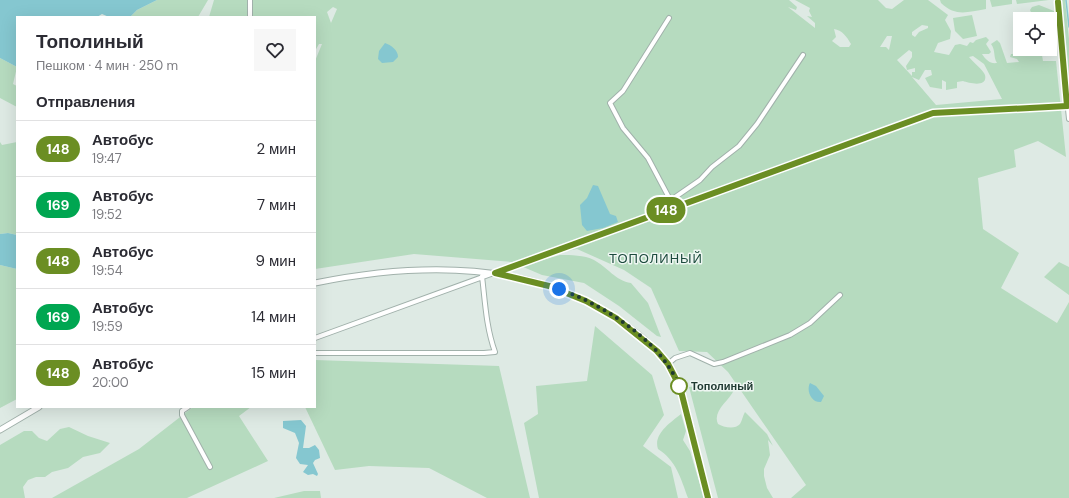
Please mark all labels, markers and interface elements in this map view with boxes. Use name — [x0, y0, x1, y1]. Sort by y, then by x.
map controls — [1013, 12, 1057, 56]
button: locate — [1013, 12, 1057, 56]
text: Тополиный — [36, 29, 144, 54]
button: heart — [254, 29, 296, 71]
text: Пешком · 4 мин · 250 m — [36, 57, 178, 74]
text: Отправления — [36, 92, 135, 112]
text: Автобус — [92, 130, 154, 150]
text: 2 мин — [256, 139, 296, 159]
text: 148 — [46, 140, 70, 158]
text: 19:47 — [92, 150, 122, 167]
text: Автобус — [92, 186, 154, 206]
text: 7 мин — [257, 195, 296, 215]
text: 169 — [47, 196, 69, 214]
line badge: 148 — [643, 197, 689, 223]
text: 148 — [654, 201, 678, 219]
text: 19:52 — [92, 206, 122, 223]
text: Автобус — [92, 242, 154, 262]
district label: ТОПОЛИНЫЙ — [609, 250, 703, 267]
text: 9 мин — [256, 251, 296, 271]
text: 148 — [46, 252, 70, 270]
text: 19:54 — [92, 262, 123, 279]
your location — [549, 279, 569, 299]
text: Автобус — [92, 298, 154, 318]
text: 14 мин — [251, 307, 296, 327]
text: 169 — [47, 308, 69, 326]
text: 19:59 — [92, 318, 123, 335]
text: Автобус — [92, 354, 154, 374]
text: 15 мин — [251, 363, 296, 383]
text: 148 — [46, 364, 70, 382]
text: 20:00 — [92, 374, 129, 391]
marker: Тополиный — [670, 377, 688, 395]
place label: Тополиный — [691, 379, 753, 393]

